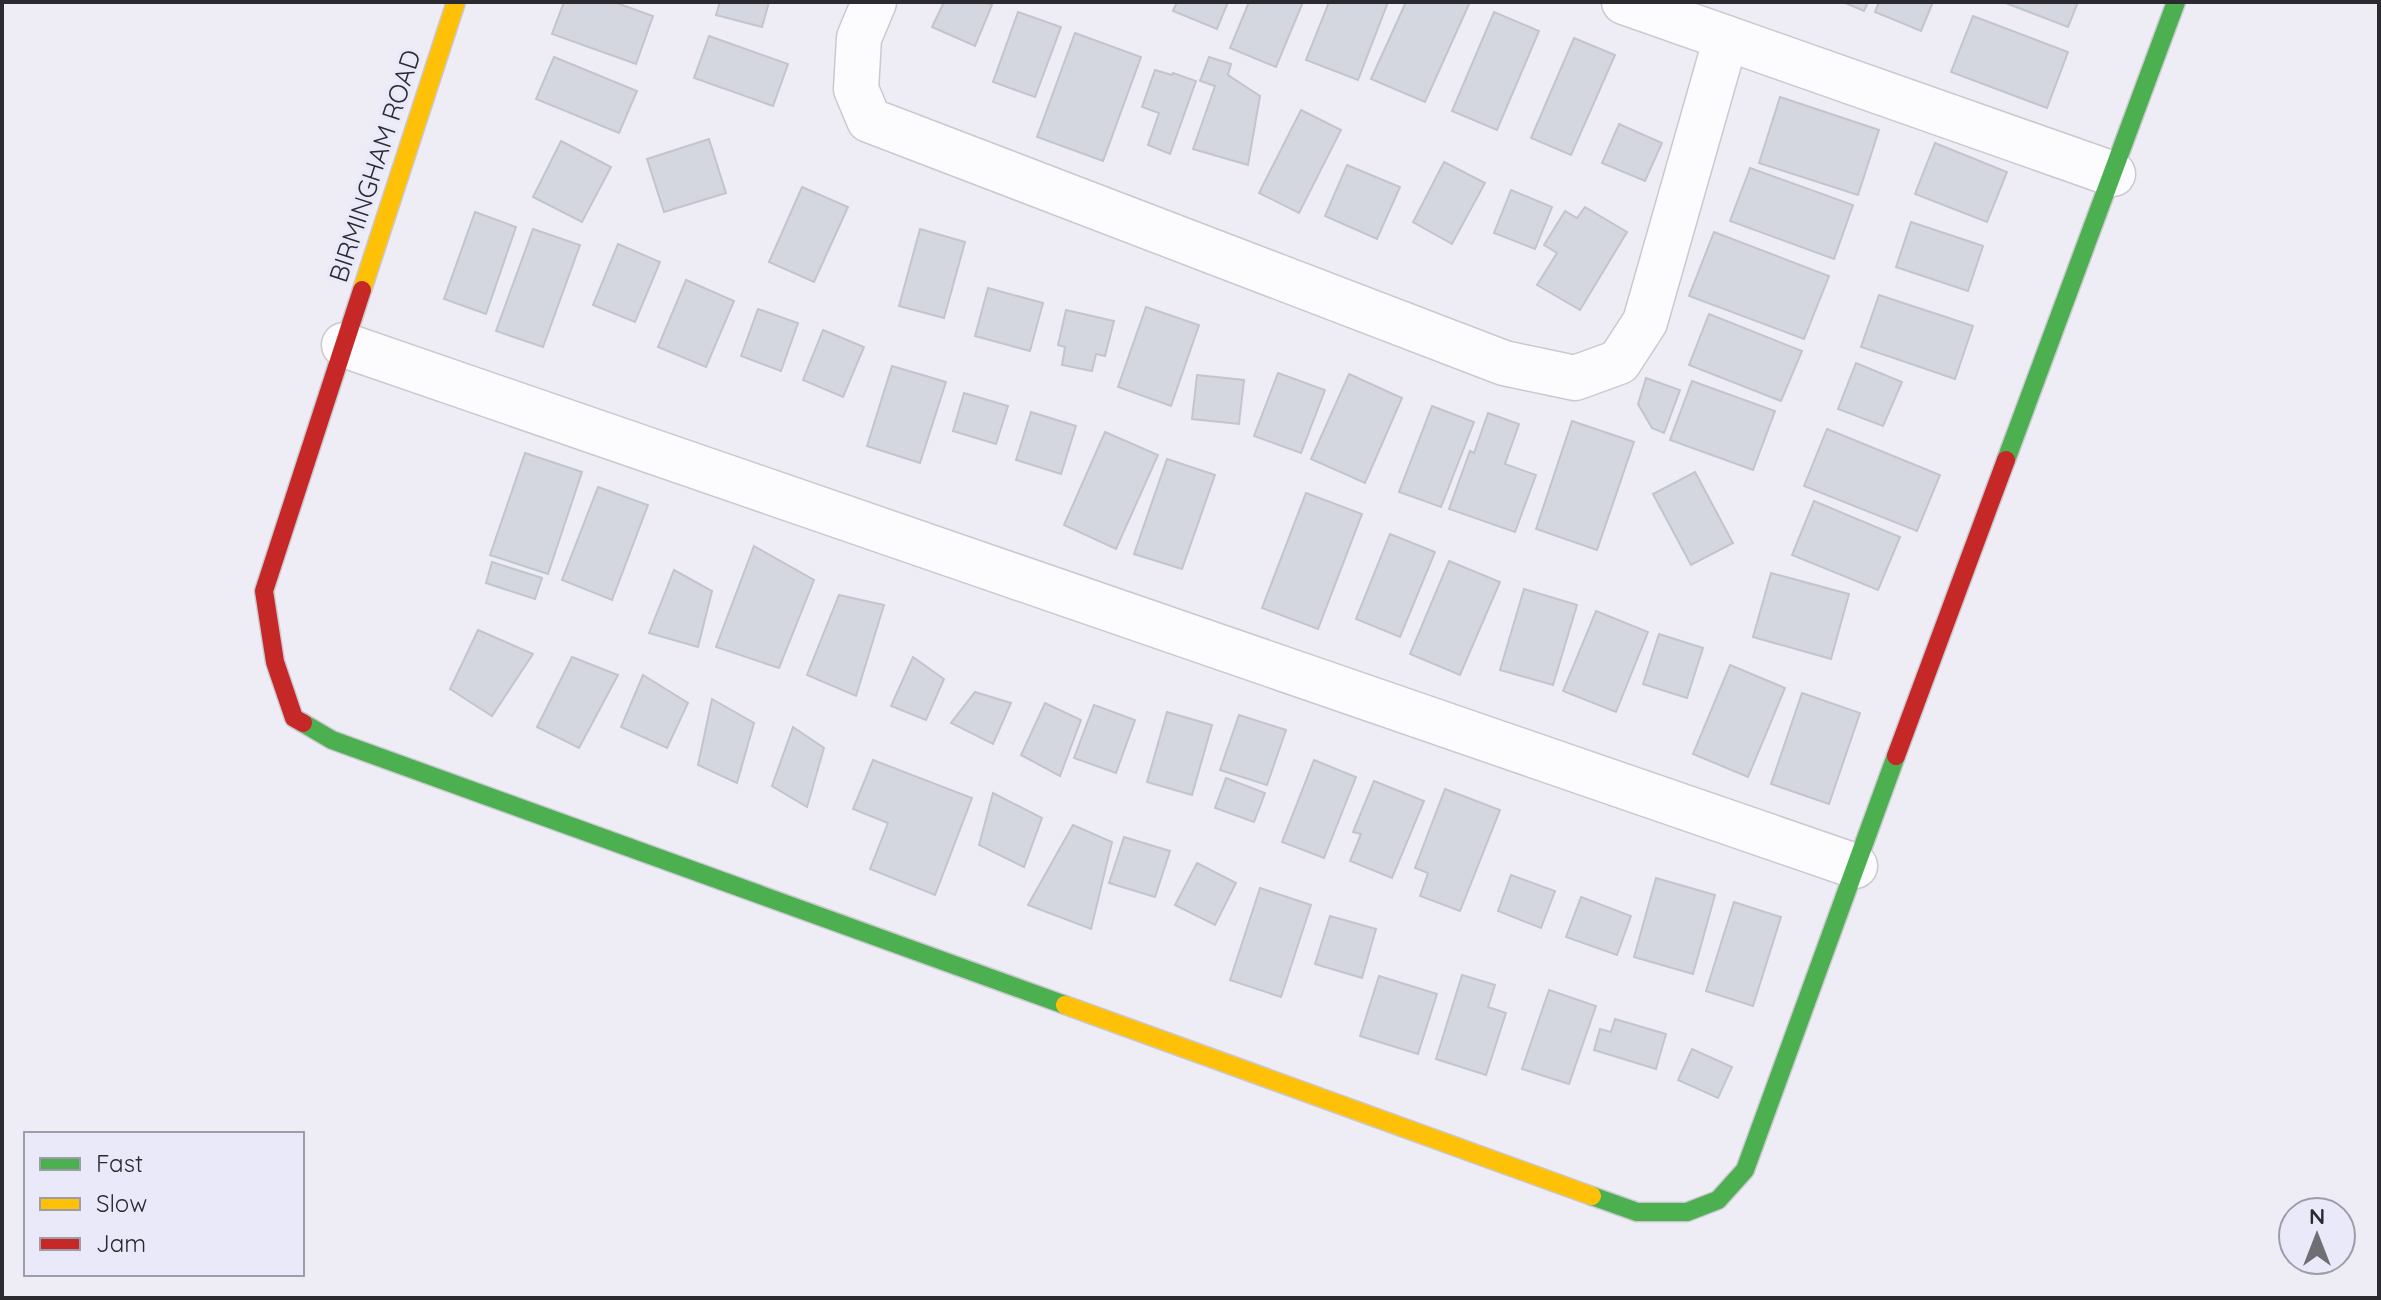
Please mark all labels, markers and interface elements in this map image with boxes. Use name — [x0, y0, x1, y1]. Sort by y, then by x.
street label: BIRMINGHAM ROAD — [321, 45, 428, 286]
legend — [24, 1132, 304, 1276]
text: Fast — [96, 1148, 143, 1178]
text: Slow — [96, 1188, 147, 1218]
north arrow — [2277, 1196, 2357, 1276]
text: N — [2309, 1202, 2325, 1230]
text: Jam — [96, 1228, 146, 1258]

